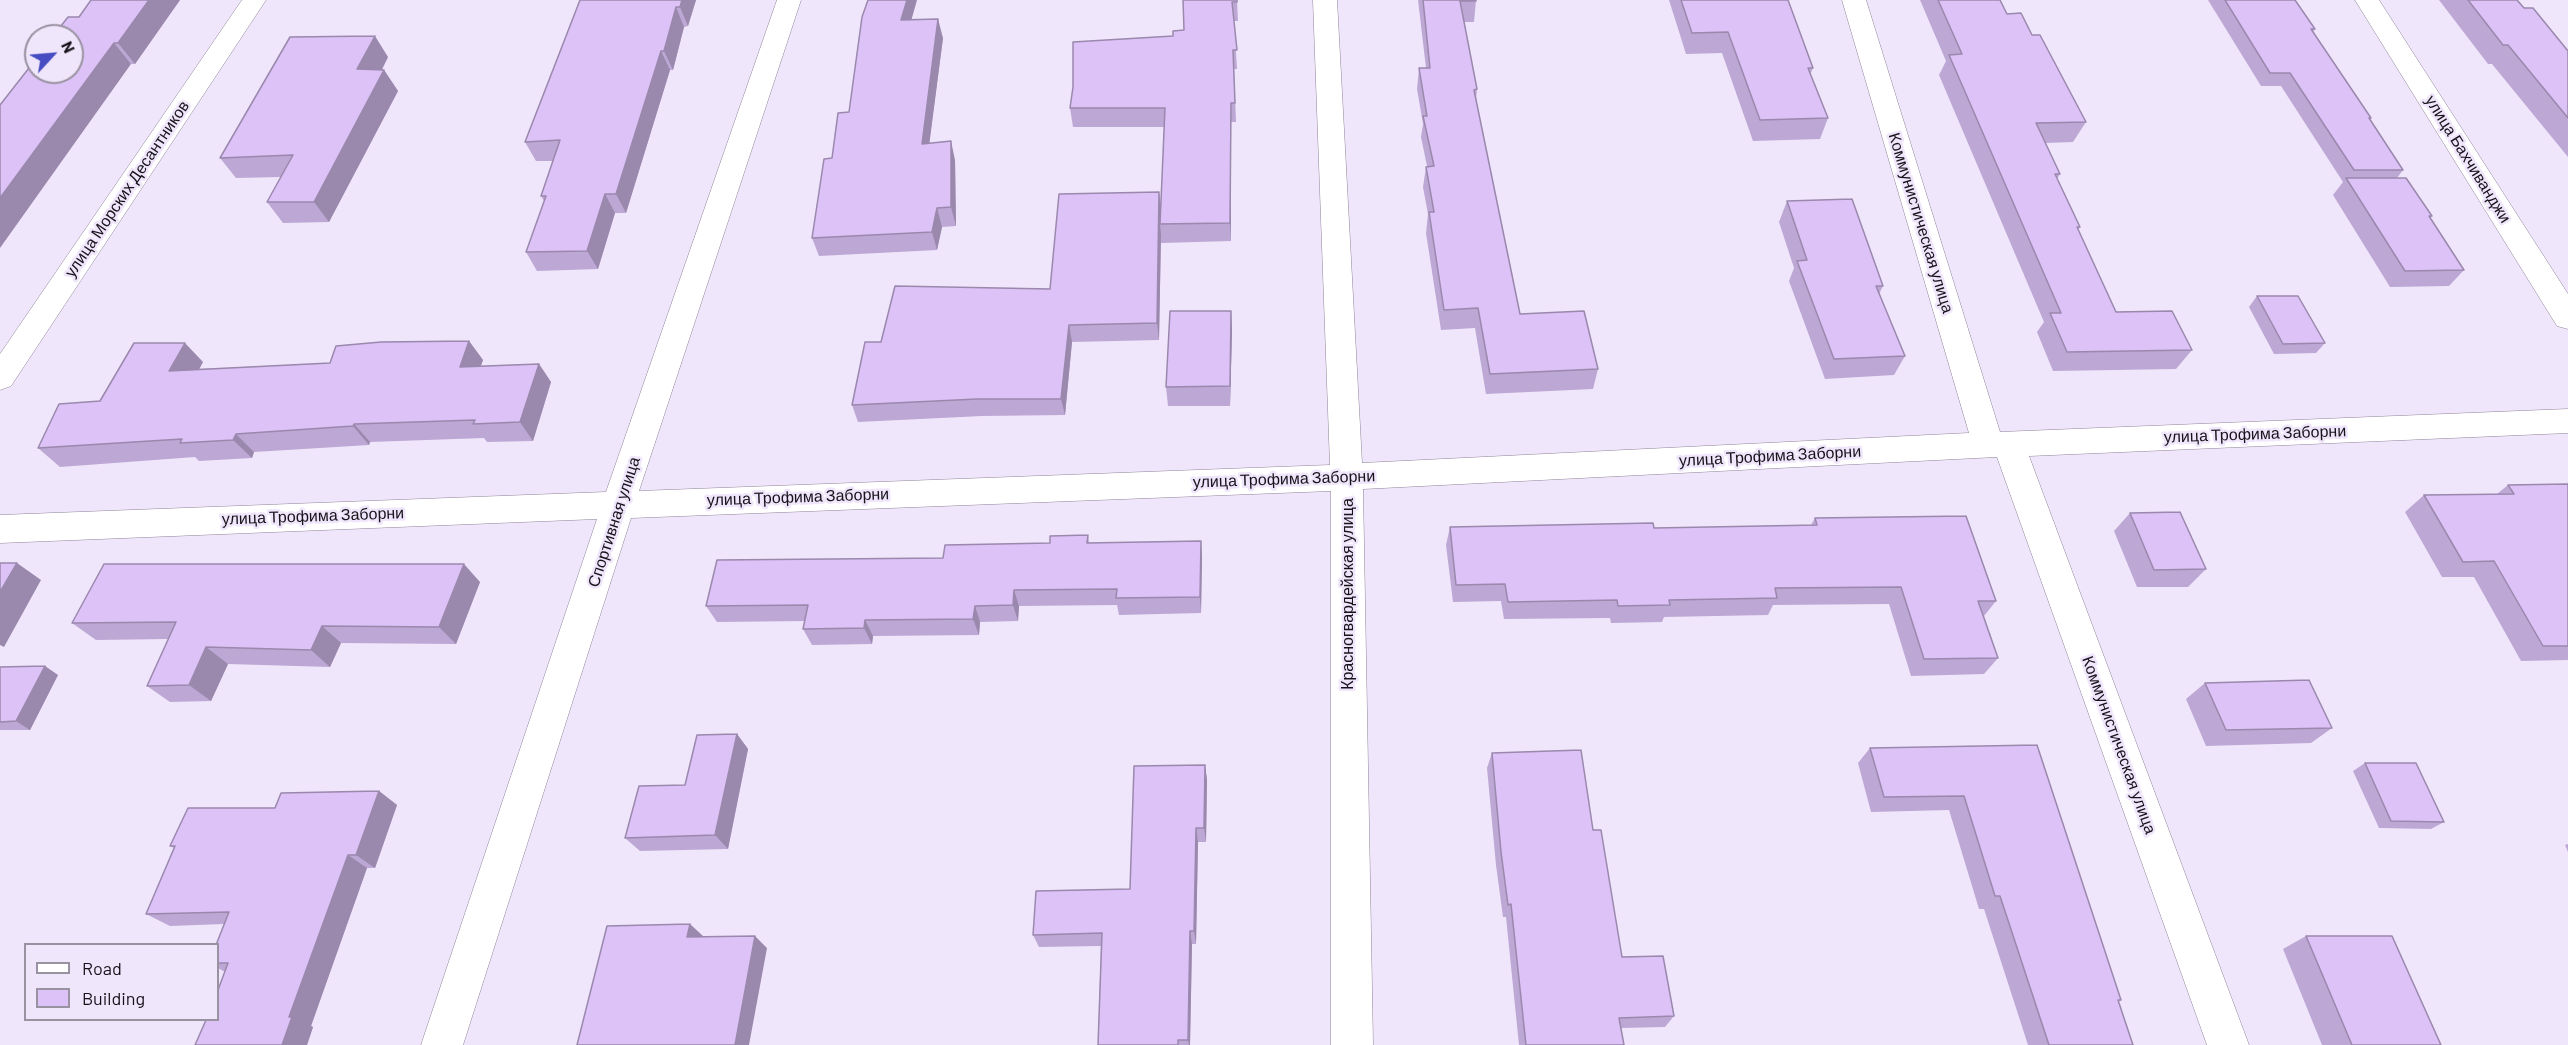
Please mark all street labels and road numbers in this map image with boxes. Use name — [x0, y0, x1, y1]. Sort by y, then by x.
street label: улица Бахчиванджи — [2421, 92, 2515, 226]
street label: улица Морских Десантников — [61, 97, 193, 281]
street label: Коммунистическая улица — [1884, 130, 1958, 316]
street label: улица Трофима Заборни — [2164, 421, 2346, 447]
street label: улица Трофима Заборни — [1678, 442, 1862, 470]
street label: Спортивная улица — [584, 454, 644, 590]
street label: улица Трофима Заборни — [1193, 466, 1375, 492]
street label: улица Трофима Заборни — [707, 484, 889, 510]
street label: Красногвардейская улица — [1338, 498, 1358, 690]
street label: улица Трофима Заборни — [222, 503, 404, 529]
street label: Коммунистическая улица — [2078, 653, 2160, 837]

